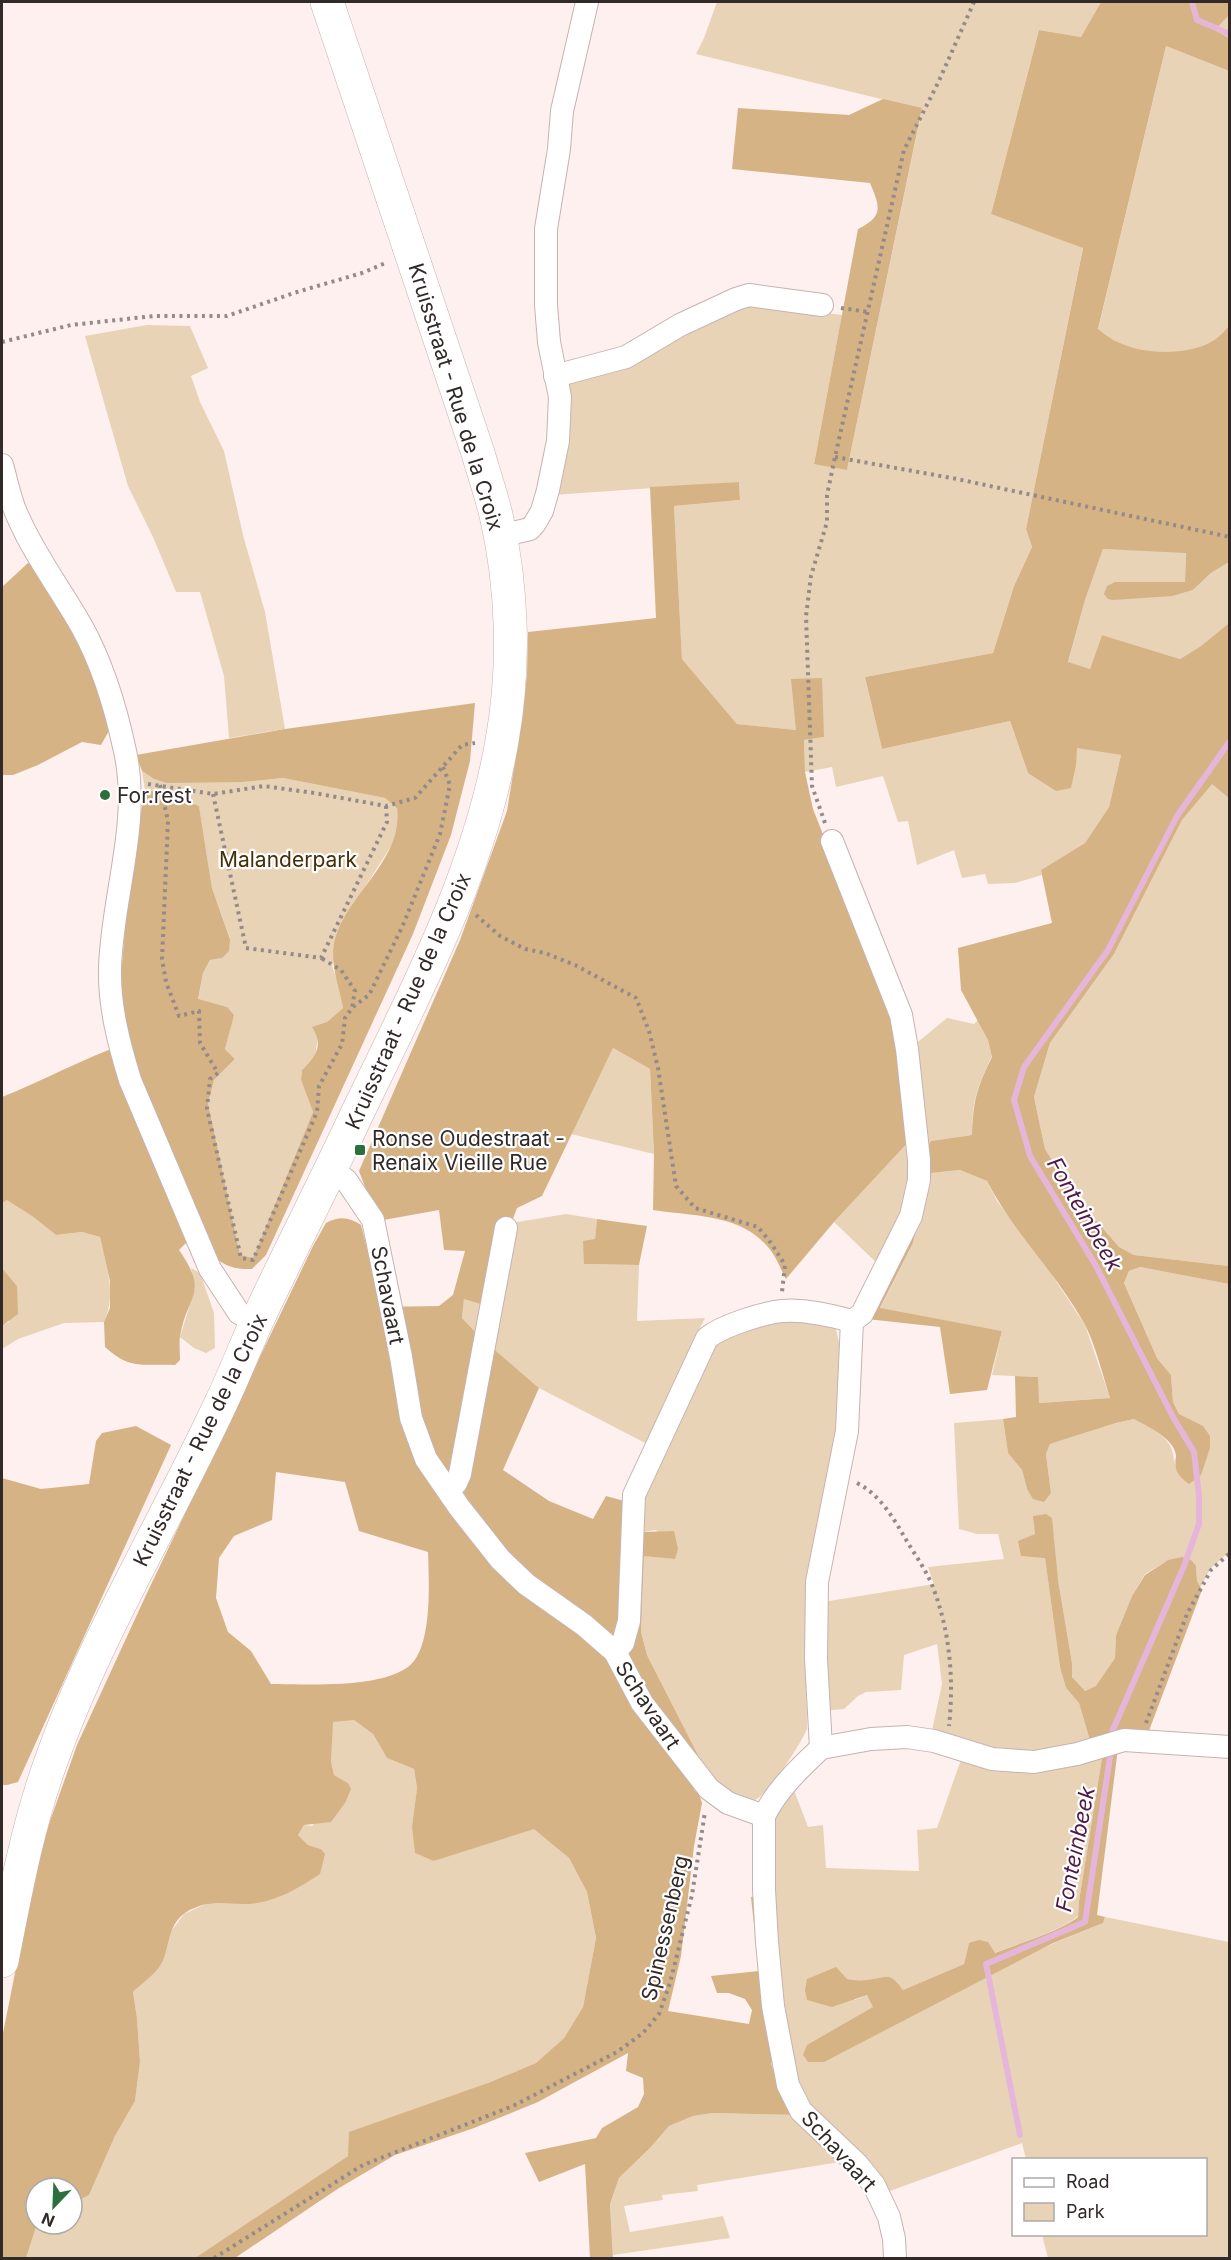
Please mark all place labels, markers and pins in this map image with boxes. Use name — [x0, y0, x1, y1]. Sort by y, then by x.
place label: For.rest — [117, 783, 192, 808]
marker: For.rest — [98, 788, 112, 802]
place label: Ronse Oudestraat - Renaix Vieille Rue — [372, 1126, 565, 1175]
marker: Ronse Oudestraat - Renaix Vieille Rue — [353, 1143, 367, 1157]

